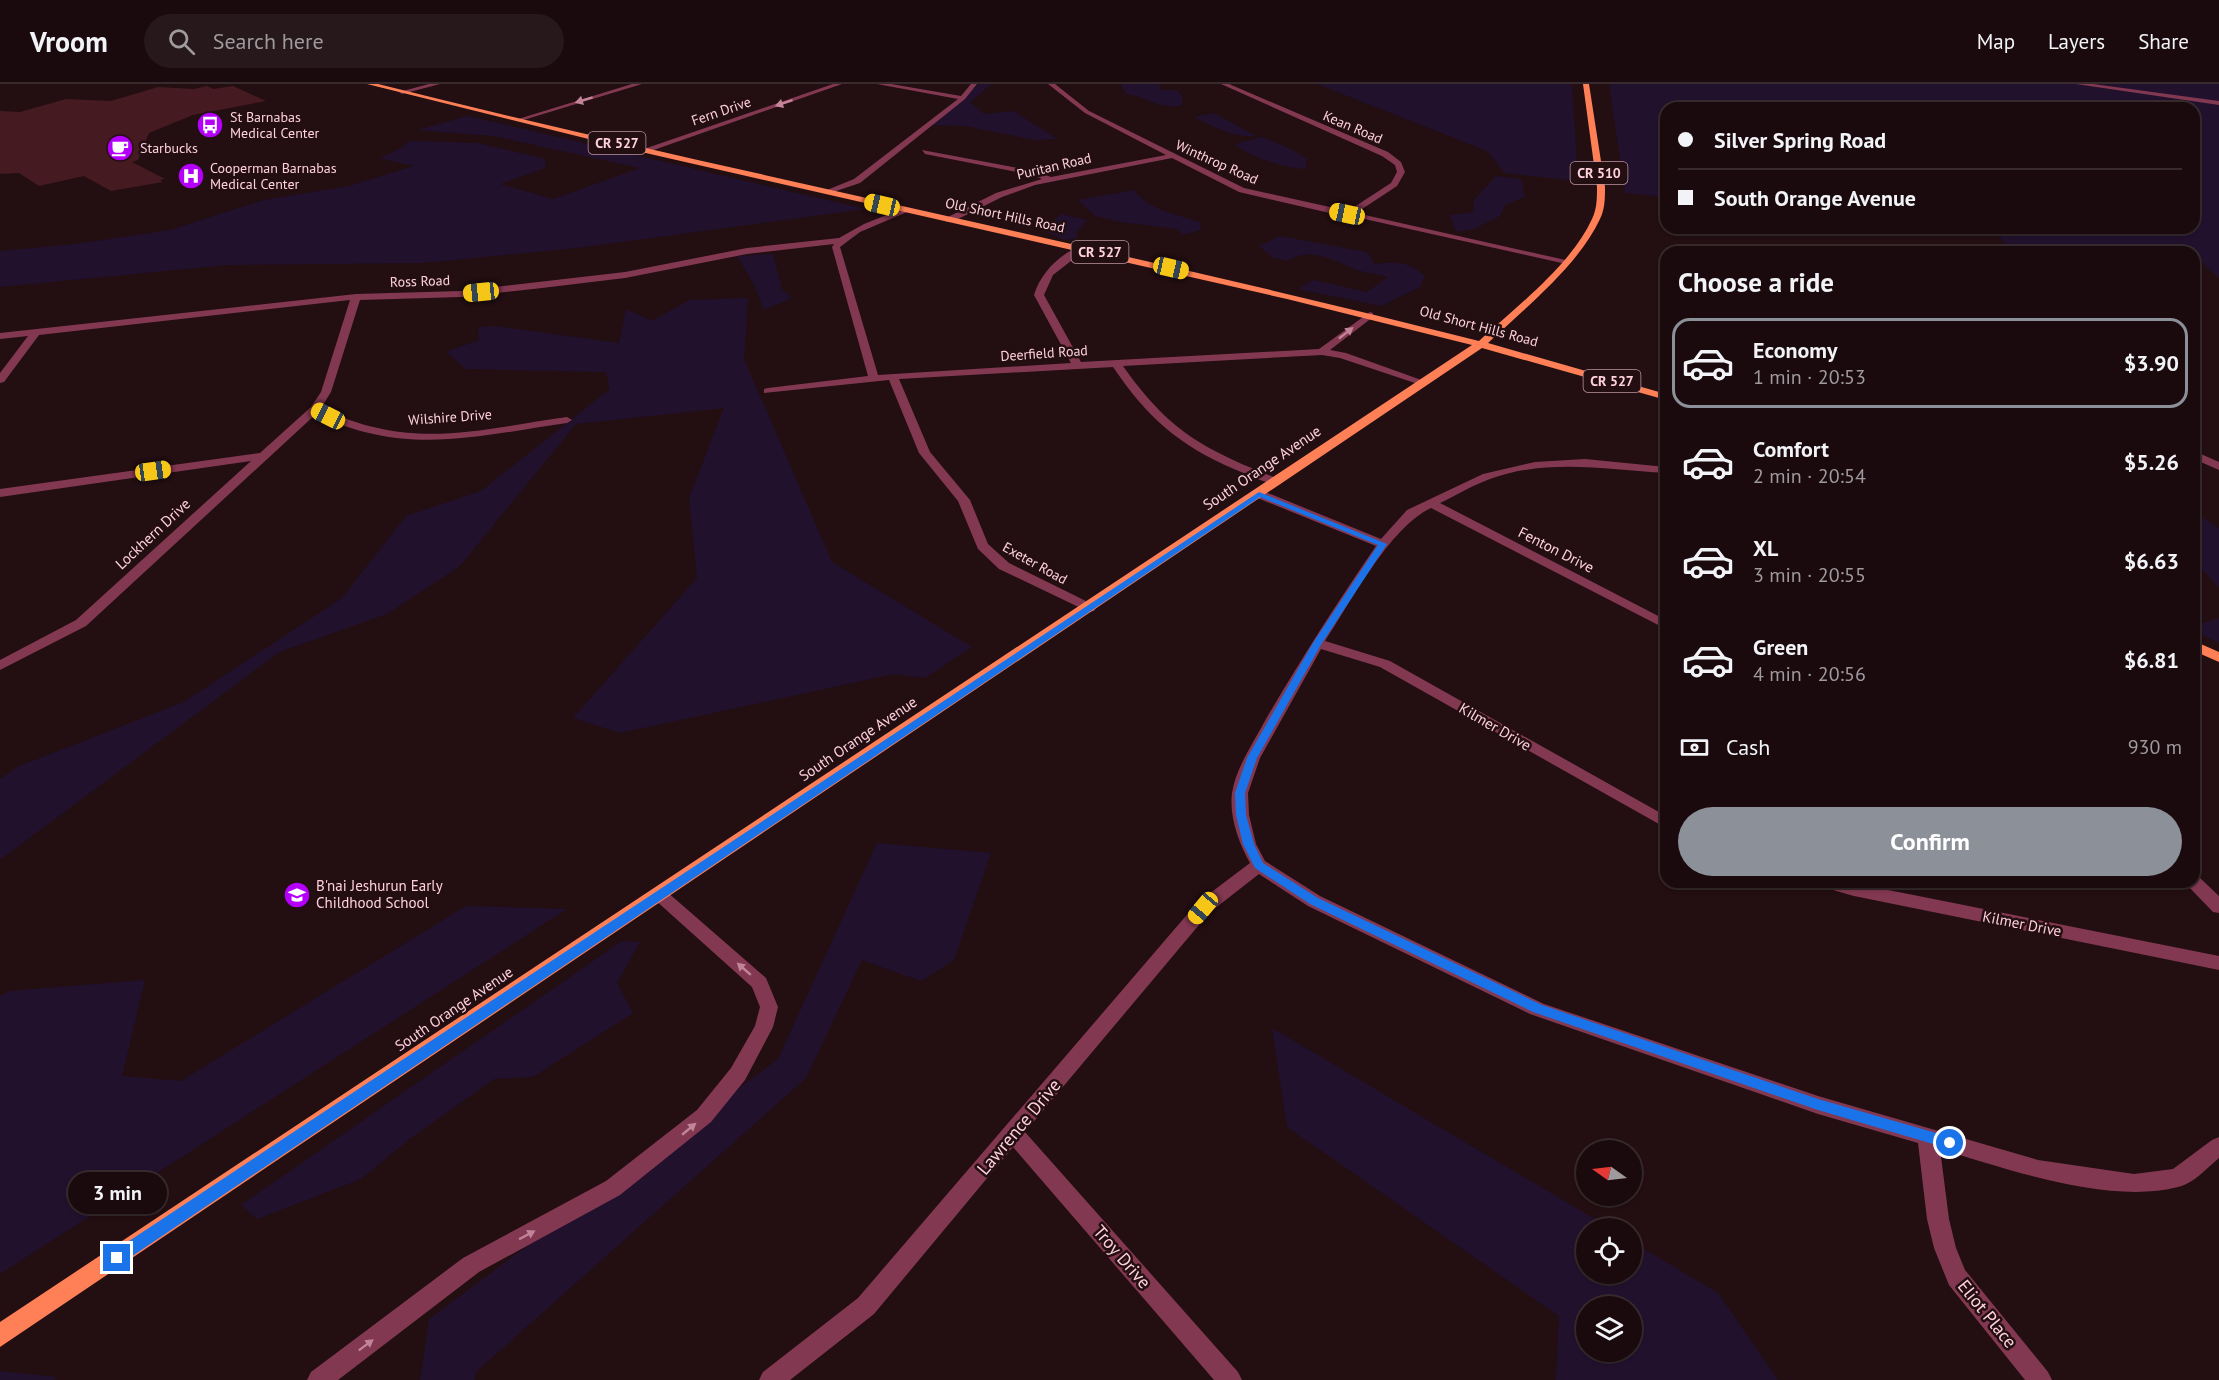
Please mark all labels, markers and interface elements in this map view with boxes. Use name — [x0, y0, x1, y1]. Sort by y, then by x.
search box — [144, 14, 564, 68]
text: Vroom — [30, 23, 108, 60]
icon: search — [165, 25, 198, 58]
text: Search here — [213, 27, 324, 55]
text: Map — [1977, 28, 2015, 55]
text: Layers — [2048, 28, 2105, 55]
text: Share — [2138, 28, 2189, 55]
street label: Fern Drive — [689, 92, 753, 130]
one-way arrow — [575, 96, 593, 105]
one-way arrow — [775, 98, 793, 108]
street label: Kean Road — [1321, 106, 1385, 148]
place label: St Barnabas Medical Center — [230, 108, 320, 142]
bus stop icon: St Barnabas Medical Center — [195, 110, 225, 140]
text: Silver Spring Road — [1714, 126, 1886, 154]
road number: CR 527 — [588, 132, 646, 154]
cafe icon: Starbucks — [105, 133, 135, 163]
street label: Winthrop Road — [1173, 136, 1261, 188]
place label: Starbucks — [140, 139, 198, 157]
street label: Puritan Road — [1015, 149, 1093, 183]
place label: Cooperman Barnabas Medical Center — [210, 159, 337, 193]
hospital icon: Cooperman Barnabas Medical Center — [176, 161, 206, 191]
road number: CR 510 — [1570, 162, 1628, 184]
text: South Orange Avenue — [1714, 184, 1916, 212]
car — [862, 192, 902, 218]
street label: Old Short Hills Road — [944, 194, 1066, 236]
car — [1328, 201, 1366, 227]
road number: CR 527 — [1072, 241, 1128, 263]
car — [1151, 255, 1191, 281]
text: Choose a ride — [1678, 265, 1834, 299]
street label: Ross Road — [390, 271, 450, 291]
car — [462, 281, 500, 303]
street label: Old Short Hills Road — [1418, 302, 1540, 350]
one-way arrow — [1339, 328, 1354, 340]
icon: car — [1681, 336, 1735, 390]
text: Economy — [1753, 336, 1837, 364]
street label: Deerfield Road — [1000, 341, 1088, 365]
text: $3.90 — [2124, 349, 2179, 377]
text: 1 min · 20:53 — [1753, 364, 1866, 390]
road number: CR 527 — [1584, 370, 1640, 392]
car — [308, 400, 348, 432]
street label: Wilshire Drive — [408, 405, 492, 429]
street label: South Orange Avenue — [1199, 421, 1324, 514]
icon: car — [1681, 435, 1735, 489]
text: Comfort — [1753, 435, 1829, 463]
text: $5.26 — [2124, 448, 2179, 476]
car — [134, 460, 172, 482]
text: 2 min · 20:54 — [1753, 463, 1866, 489]
street label: Lockhern Drive — [111, 494, 194, 573]
street label: Fenton Drive — [1515, 522, 1597, 577]
icon: car — [1681, 534, 1735, 588]
text: XL — [1753, 534, 1778, 562]
street label: Exeter Road — [999, 538, 1071, 588]
text: $6.63 — [2124, 547, 2179, 575]
text: 3 min · 20:55 — [1753, 562, 1866, 588]
icon: car — [1681, 633, 1735, 687]
text: Green — [1753, 633, 1808, 661]
text: $6.81 — [2124, 646, 2179, 674]
text: 4 min · 20:56 — [1753, 661, 1866, 687]
street label: South Orange Avenue — [795, 692, 920, 785]
street label: Kilmer Drive — [1456, 698, 1535, 755]
icon: cash — [1678, 731, 1711, 764]
text: Cash — [1726, 733, 1770, 761]
text: 930 m — [2128, 734, 2182, 760]
button: Confirm — [1678, 807, 2182, 876]
place label: B'nai Jeshurun Early Childhood School — [316, 876, 443, 912]
school or university icon: B'nai Jeshurun Early Childhood School — [282, 880, 312, 910]
car — [1185, 888, 1221, 928]
street label: Kilmer Drive — [1981, 907, 2063, 940]
street label: South Orange Avenue — [391, 962, 516, 1055]
one-way arrow — [737, 963, 752, 976]
street label: Lawrence Drive — [972, 1074, 1065, 1179]
one-way arrow — [681, 1122, 697, 1135]
route start — [1936, 1129, 1963, 1156]
north arrow — [1576, 1140, 1642, 1206]
map controls — [1576, 1140, 1642, 1362]
callout: 3 min — [68, 1171, 166, 1213]
text: 3 min — [93, 1180, 142, 1206]
button: locate — [1576, 1218, 1642, 1284]
street label: Troy Drive — [1089, 1220, 1156, 1293]
one-way arrow — [518, 1230, 535, 1240]
route end — [103, 1244, 130, 1271]
street label: Eliot Place — [1953, 1275, 2022, 1353]
button: layers — [1576, 1296, 1642, 1362]
one-way arrow — [357, 1339, 373, 1351]

